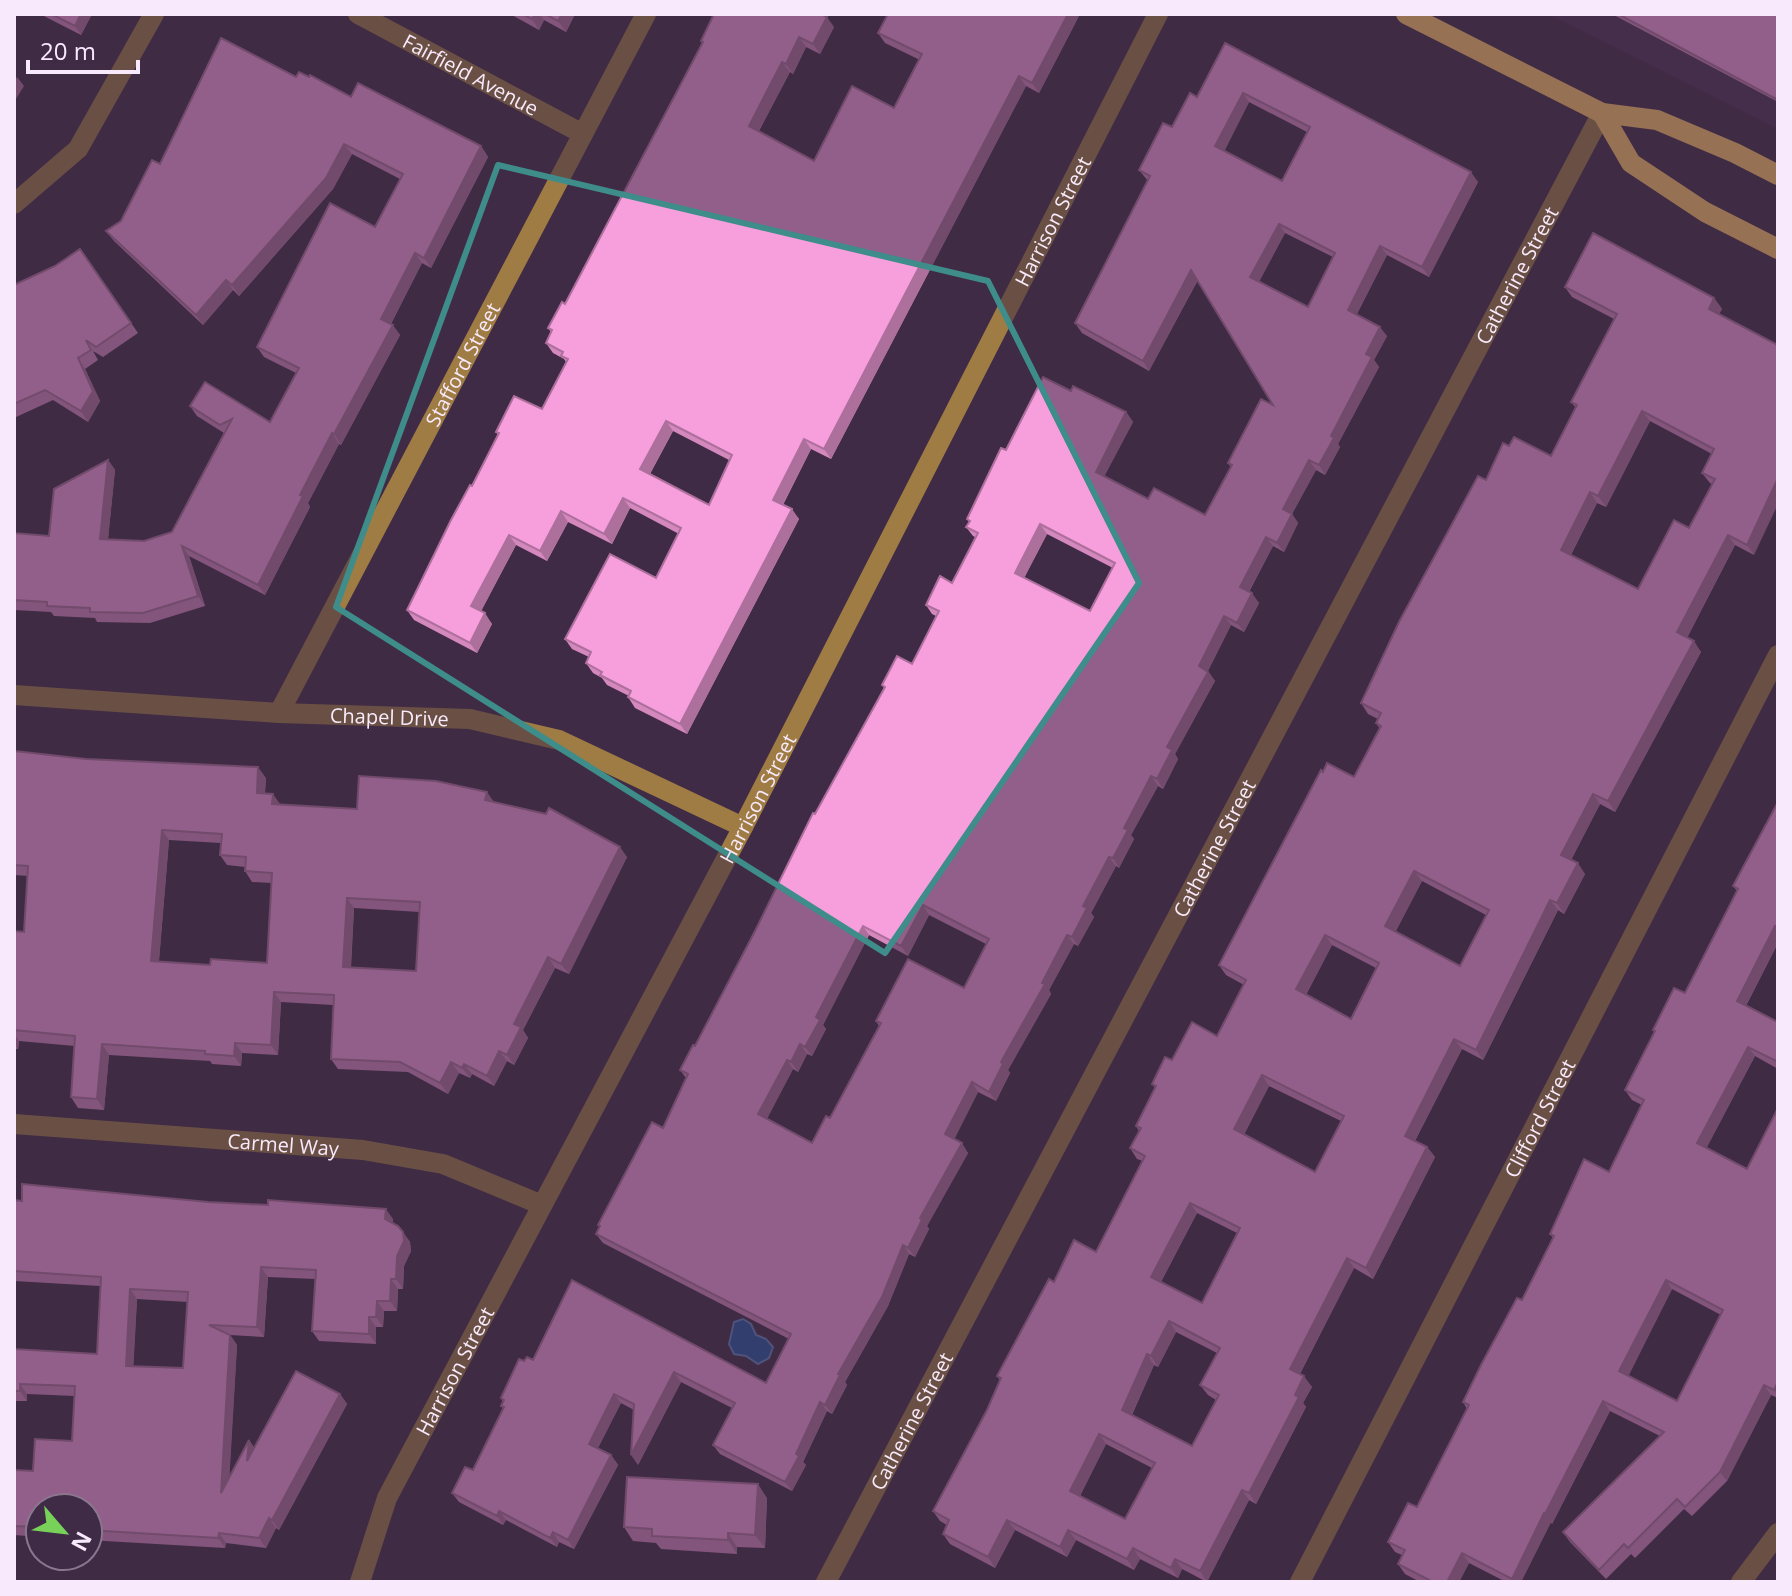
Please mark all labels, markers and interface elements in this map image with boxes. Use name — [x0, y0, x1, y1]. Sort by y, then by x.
scale bar — [28, 24, 138, 74]
street label: Fairfield Avenue — [398, 27, 543, 121]
text: 20 m — [40, 34, 96, 67]
street label: Harrison Street — [1008, 152, 1097, 291]
street label: Catherine Street — [1469, 202, 1564, 349]
street label: Stafford Street — [419, 298, 506, 431]
street label: Chapel Drive — [330, 701, 449, 732]
street label: Harrison Street — [713, 729, 802, 868]
street label: Catherine Street — [1166, 774, 1261, 922]
street label: Clifford Street — [1497, 1054, 1581, 1182]
street label: Carmel Way — [227, 1126, 341, 1162]
street label: Harrison Street — [409, 1302, 500, 1440]
street label: Catherine Street — [864, 1347, 958, 1495]
north arrow — [24, 1492, 104, 1572]
text: N — [65, 1527, 100, 1557]

